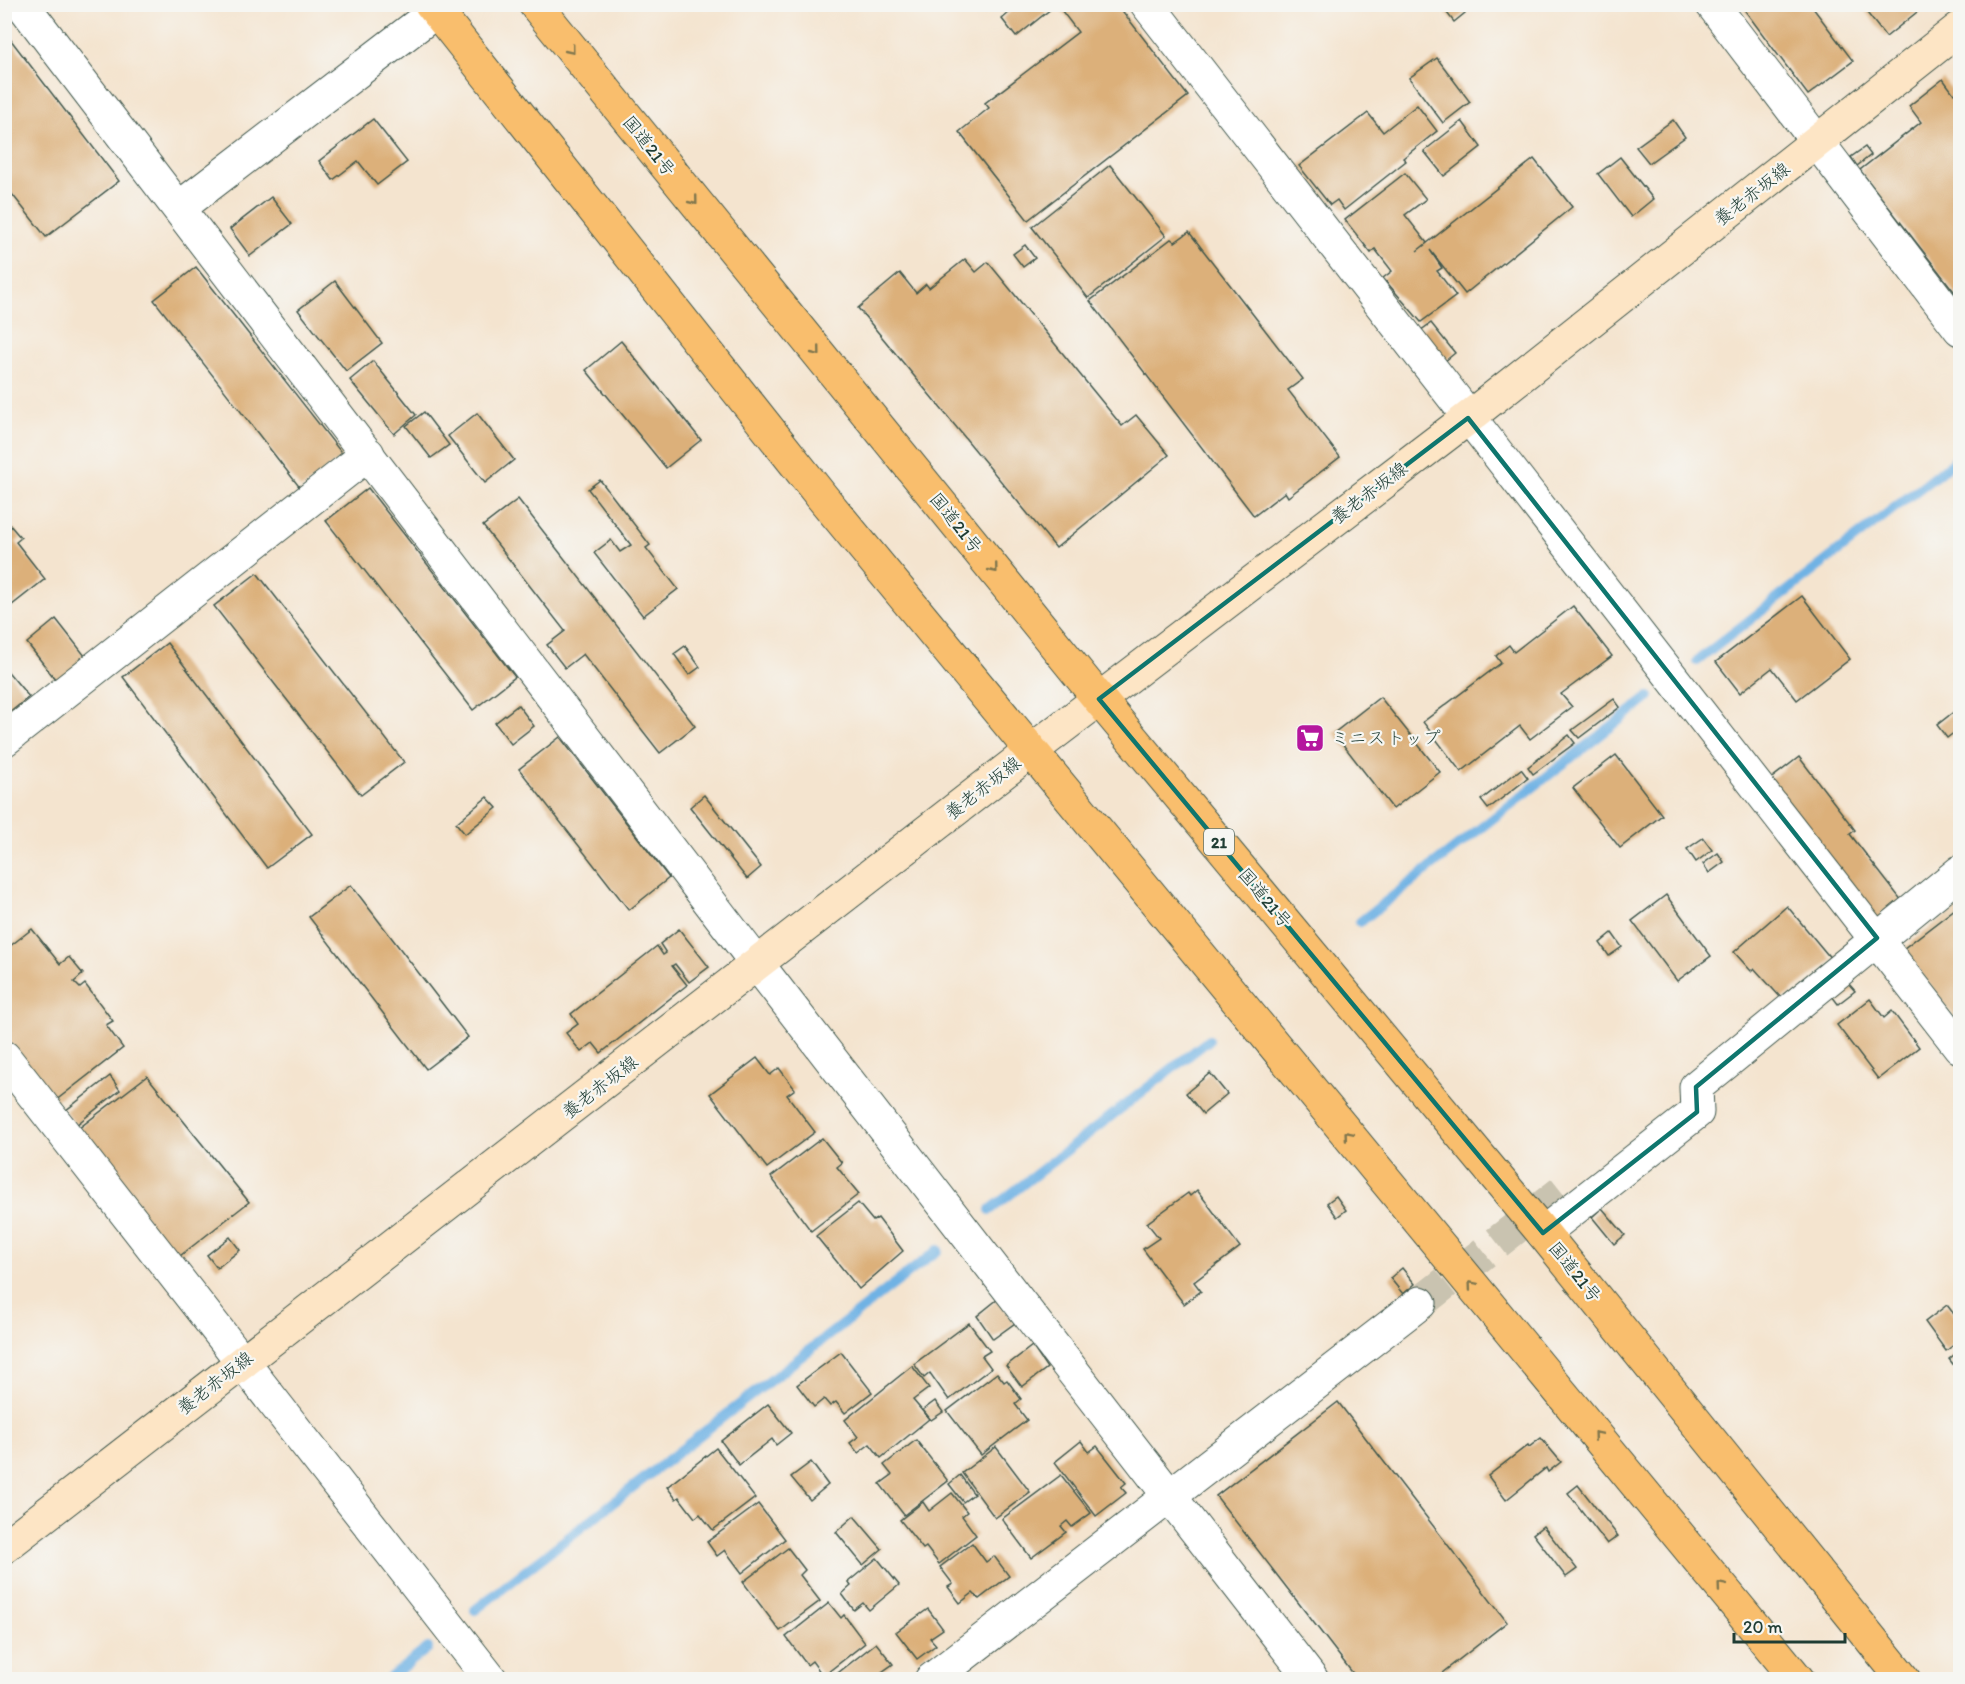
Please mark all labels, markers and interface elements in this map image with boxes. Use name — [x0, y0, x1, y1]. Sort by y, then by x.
one-way arrow — [564, 43, 575, 54]
street label: 国道21号 — [618, 111, 680, 181]
street label: 養老赤坂線 — [1710, 158, 1794, 230]
one-way arrow — [687, 194, 698, 205]
one-way arrow — [810, 346, 821, 357]
street label: 養老赤坂線 — [1326, 457, 1412, 529]
street label: 国道21号 — [925, 488, 987, 558]
one-way arrow — [986, 562, 997, 573]
supermarket icon: ミニストップ — [1294, 722, 1326, 754]
place label: ミニストップ — [1331, 727, 1441, 749]
street label: 養老赤坂線 — [941, 752, 1025, 824]
road number: 21 — [1204, 829, 1234, 855]
street label: 国道21号 — [1233, 863, 1297, 933]
street label: 養老赤坂線 — [558, 1051, 642, 1123]
one-way arrow — [1345, 1131, 1356, 1142]
street label: 国道21号 — [1544, 1237, 1606, 1307]
one-way arrow — [1469, 1281, 1480, 1292]
street label: 養老赤坂線 — [173, 1347, 257, 1419]
one-way arrow — [1593, 1431, 1604, 1442]
one-way arrow — [1717, 1582, 1728, 1593]
scale bar — [1734, 1606, 1845, 1644]
text: 20 m — [1743, 1616, 1783, 1638]

